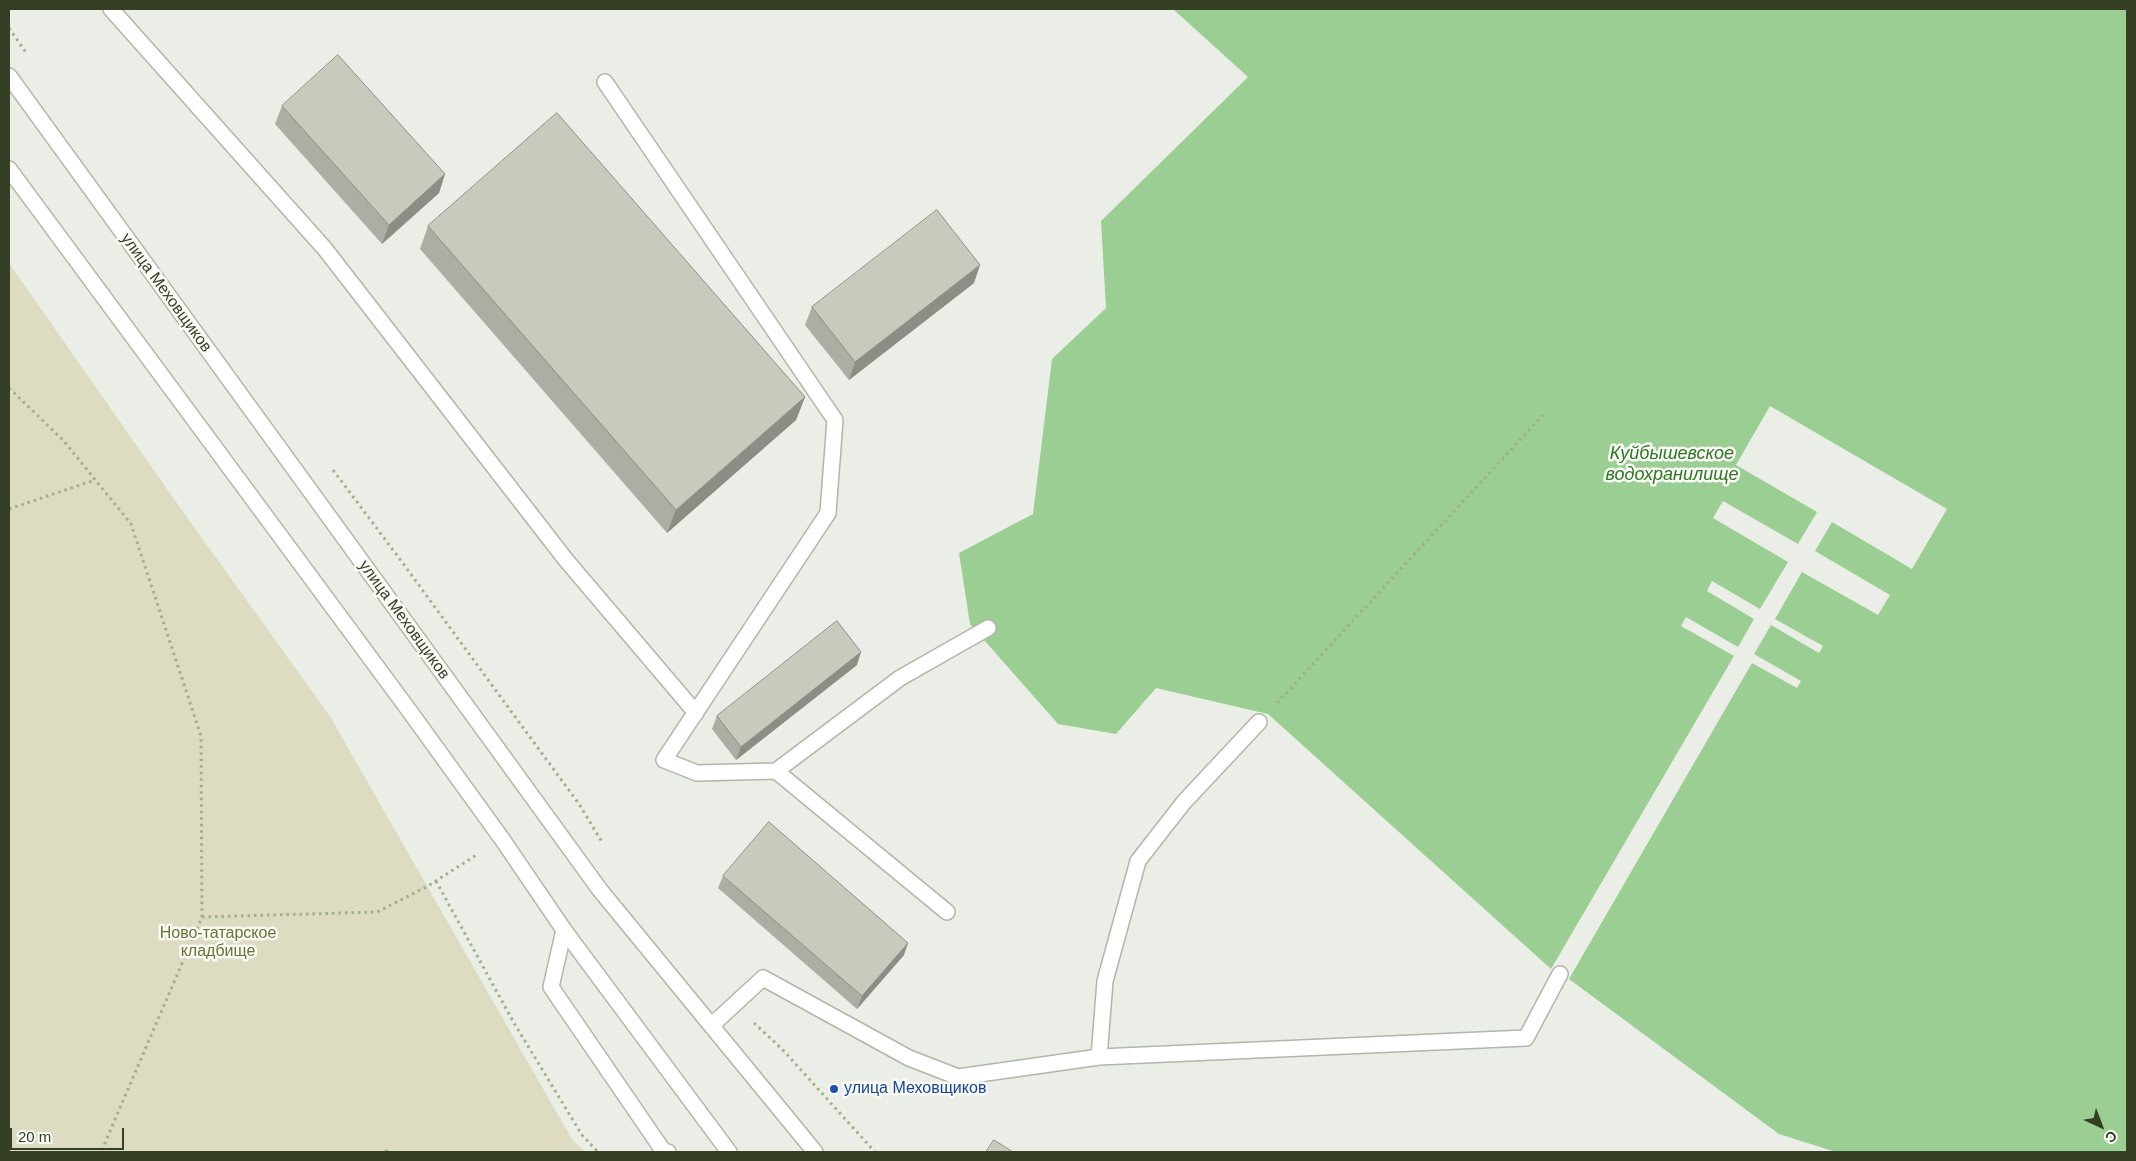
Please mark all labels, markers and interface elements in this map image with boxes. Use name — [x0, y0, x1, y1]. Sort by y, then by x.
street label: улица Меховщиков — [116, 230, 216, 356]
water label: Куйбышевское водохранилище — [1605, 443, 1739, 486]
street label: улица Меховщиков — [354, 557, 454, 683]
park label: Ново-татарское кладбище — [160, 924, 276, 962]
place label: улица Меховщиков — [844, 1079, 986, 1099]
marker: улица Меховщиков — [828, 1083, 840, 1095]
north arrow — [2076, 1101, 2126, 1151]
scale bar — [12, 1118, 126, 1150]
text: 20 m — [18, 1128, 51, 1145]
text: С — [2102, 1128, 2120, 1146]

